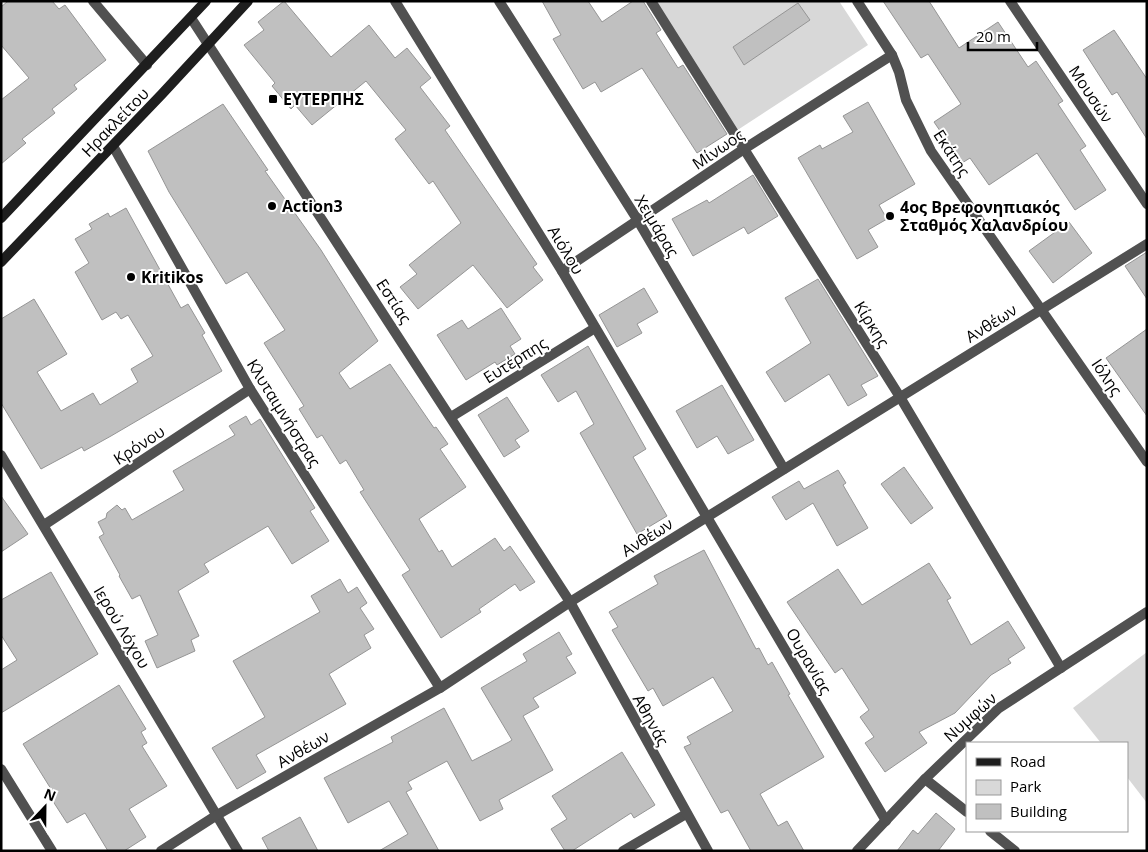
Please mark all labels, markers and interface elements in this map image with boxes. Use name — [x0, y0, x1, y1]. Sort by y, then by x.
scale bar — [968, 20, 1037, 52]
text: 20 m — [976, 26, 1011, 46]
street label: Μουσών — [1064, 61, 1118, 127]
street label: Ηρακλείτου — [76, 83, 154, 161]
place label: ΕΥΤΕΡΠΗΣ — [283, 88, 364, 110]
marker: ΕΥΤΕΡΠΗΣ — [267, 93, 279, 105]
street label: Μίνωος — [688, 123, 749, 174]
street label: Εκάτης — [929, 125, 976, 181]
street label: Χειμάρας — [630, 191, 684, 262]
place label: Action3 — [282, 195, 343, 217]
place label: 4ος Βρεφονηπιακός Σταθμός Χαλανδρίου — [900, 196, 1068, 236]
marker: Action3 — [266, 200, 278, 212]
marker: 4ος Βρεφονηπιακός Σταθμός Χαλανδρίου — [884, 210, 896, 222]
street label: Αιόλου — [543, 222, 589, 278]
place label: Kritikos — [141, 266, 203, 288]
marker: Kritikos — [125, 271, 137, 283]
street label: Εστίας — [371, 274, 417, 328]
street label: Κίρκης — [849, 297, 895, 352]
street label: Ανθέων — [961, 298, 1021, 347]
street label: Ευτέρπης — [479, 332, 551, 388]
street label: Ιόλης — [1087, 354, 1128, 400]
street label: Κλυταιμνήστρας — [242, 355, 326, 472]
street label: Κρόνου — [109, 420, 169, 470]
street label: Ανθέων — [617, 512, 677, 561]
street label: Ιερού Λόχου — [89, 582, 155, 672]
street label: Ουρανίας — [781, 624, 837, 698]
street label: Νυμφών — [939, 687, 1001, 747]
street label: Αθηνάς — [628, 690, 674, 750]
street label: Ανθέων — [273, 725, 333, 773]
legend — [966, 742, 1128, 832]
text: Road — [1010, 751, 1046, 771]
text: Park — [1010, 776, 1041, 796]
north arrow — [20, 782, 70, 832]
text: N — [41, 784, 59, 805]
text: Building — [1010, 801, 1067, 821]

